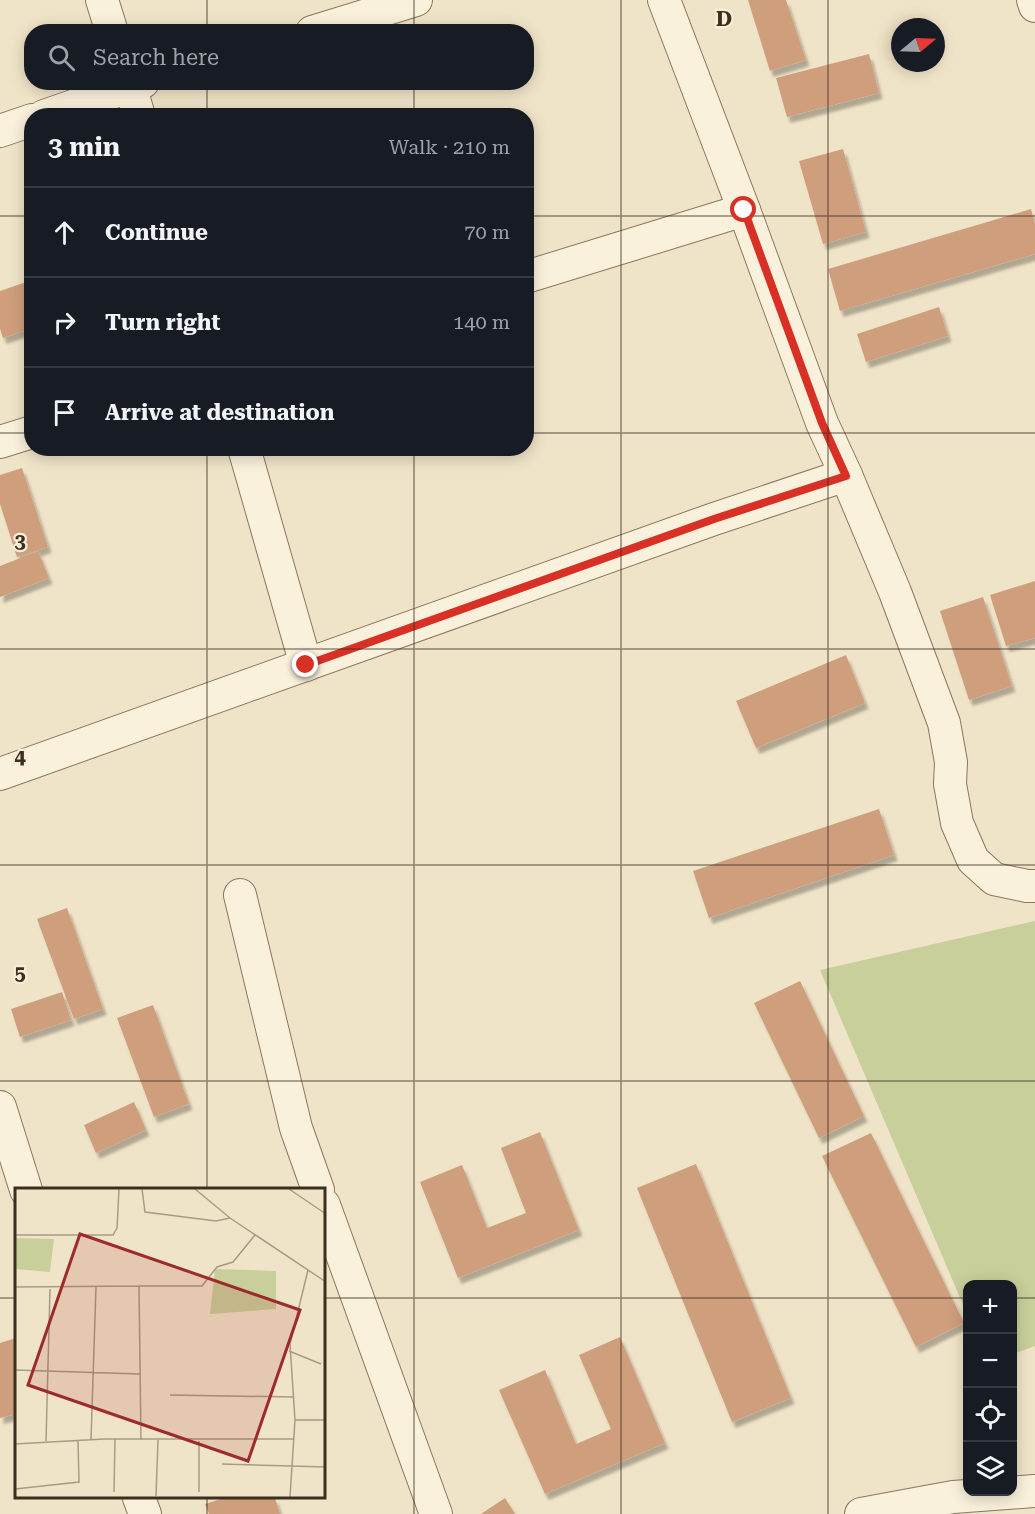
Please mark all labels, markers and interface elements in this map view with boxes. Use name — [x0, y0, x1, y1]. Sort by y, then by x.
text: D — [716, 7, 732, 31]
north arrow — [891, 18, 945, 72]
search box — [24, 24, 534, 90]
icon: search — [45, 41, 78, 74]
text: Search here — [93, 45, 219, 70]
text: 3 min — [48, 132, 120, 162]
text: Walk · 210 m — [389, 135, 510, 159]
route start — [730, 196, 756, 222]
icon: ahead — [48, 216, 81, 249]
text: Continue — [105, 220, 208, 245]
text: 70 m — [464, 220, 510, 244]
icon: right — [48, 306, 81, 339]
text: Turn right — [105, 310, 220, 335]
text: 140 m — [453, 310, 510, 334]
icon: arrive — [48, 396, 81, 429]
text: Arrive at destination — [105, 400, 334, 425]
text: 3 — [14, 529, 26, 553]
route end — [292, 651, 318, 677]
text: 4 — [14, 745, 26, 769]
text: 5 — [14, 961, 26, 985]
inset map — [15, 1188, 326, 1499]
map controls — [963, 1280, 1017, 1496]
button: + — [963, 1280, 1017, 1334]
button: − — [963, 1334, 1017, 1388]
button: locate — [963, 1388, 1017, 1442]
button: layers — [963, 1442, 1017, 1496]

